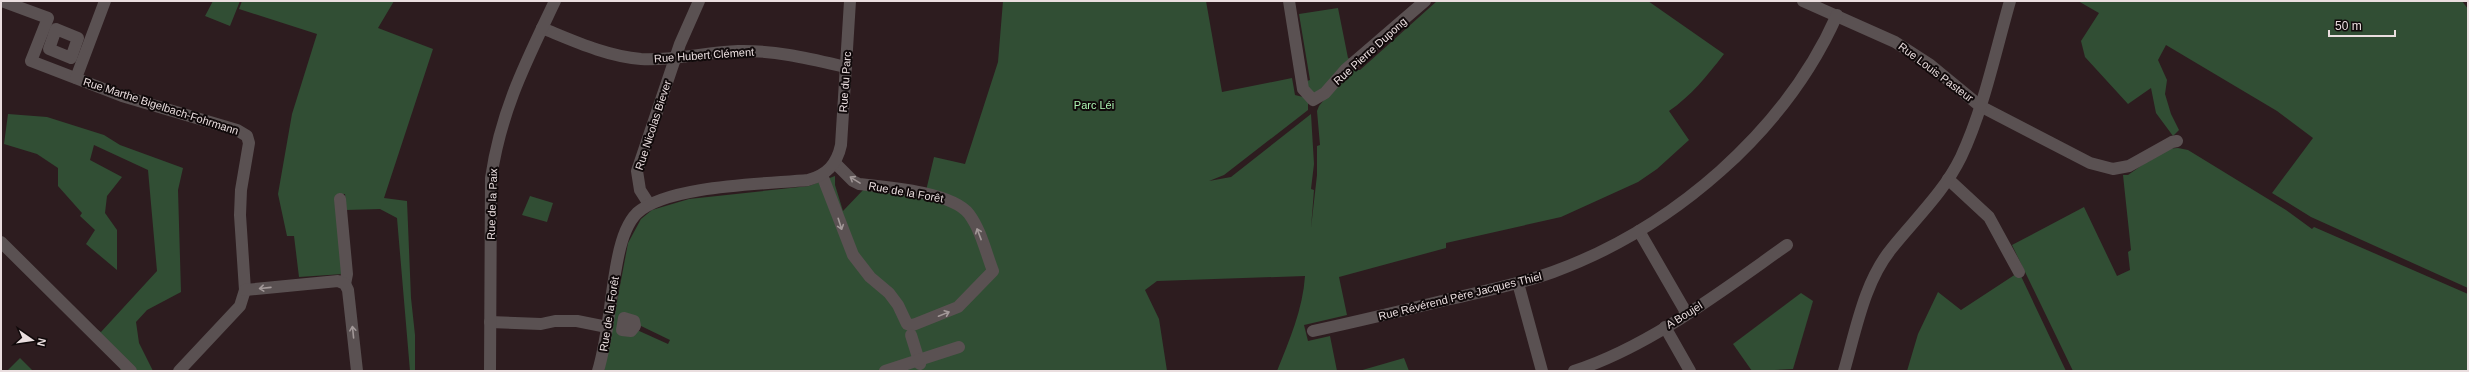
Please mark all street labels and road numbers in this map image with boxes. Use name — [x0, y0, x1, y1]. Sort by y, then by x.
street label: Rue Pierre Dupong — [1331, 15, 1409, 87]
street label: Rue Louis Pasteur — [1896, 40, 1976, 104]
street label: Rue Hubert Clément — [654, 46, 754, 64]
street label: Rue du Parc — [837, 51, 853, 113]
street label: Rue Marthe Bigelbach-Fohrmann — [82, 75, 240, 137]
street label: Rue Nicolas Biever — [633, 78, 673, 171]
street label: Rue de la Paix — [485, 168, 499, 240]
street label: Rue de la Forêt — [868, 180, 944, 204]
street label: Rue Révérend Père Jacques Thiel — [1377, 270, 1543, 322]
street label: Rue de la Forêt — [597, 276, 621, 352]
street label: A Boujel — [1664, 299, 1704, 331]

